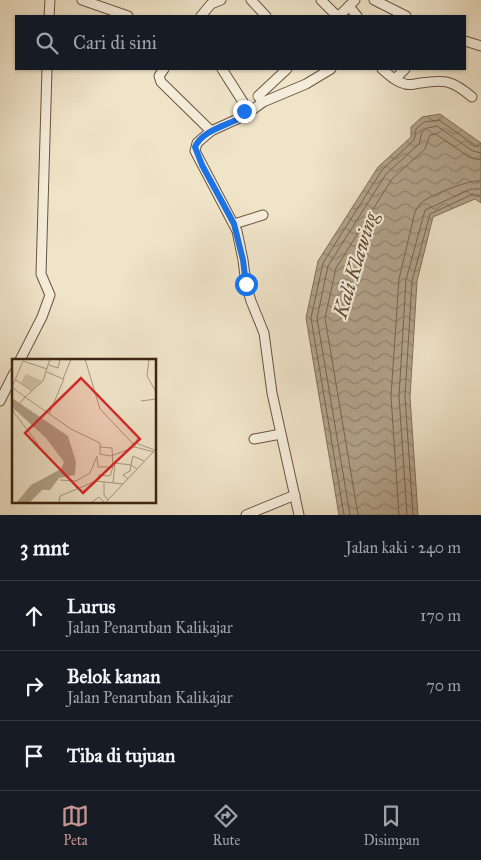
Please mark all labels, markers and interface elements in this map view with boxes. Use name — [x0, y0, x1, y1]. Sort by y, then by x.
search box — [15, 15, 466, 70]
icon: search — [33, 29, 61, 57]
text: Cari di sini — [73, 31, 157, 54]
route end — [233, 100, 256, 123]
water label: Kali Klawing — [327, 208, 383, 322]
route start — [235, 273, 258, 296]
inset map — [12, 359, 156, 502]
text: 3 mnt — [20, 535, 69, 561]
text: Jalan kaki · 240 m — [346, 538, 461, 557]
text: Lurus — [67, 595, 115, 618]
icon: ahead — [20, 602, 48, 630]
text: 170 m — [420, 606, 461, 625]
text: Jalan Penaruban Kalikajar — [67, 618, 233, 637]
text: Belok kanan — [67, 665, 161, 688]
icon: right — [20, 672, 48, 700]
text: 70 m — [426, 676, 461, 695]
text: Jalan Penaruban Kalikajar — [67, 688, 233, 707]
icon: arrive — [20, 742, 48, 770]
text: Tiba di tujuan — [67, 744, 175, 767]
tab: Peta — [61, 802, 89, 849]
tab: Rute — [212, 802, 240, 849]
tab: Disimpan — [363, 802, 419, 849]

